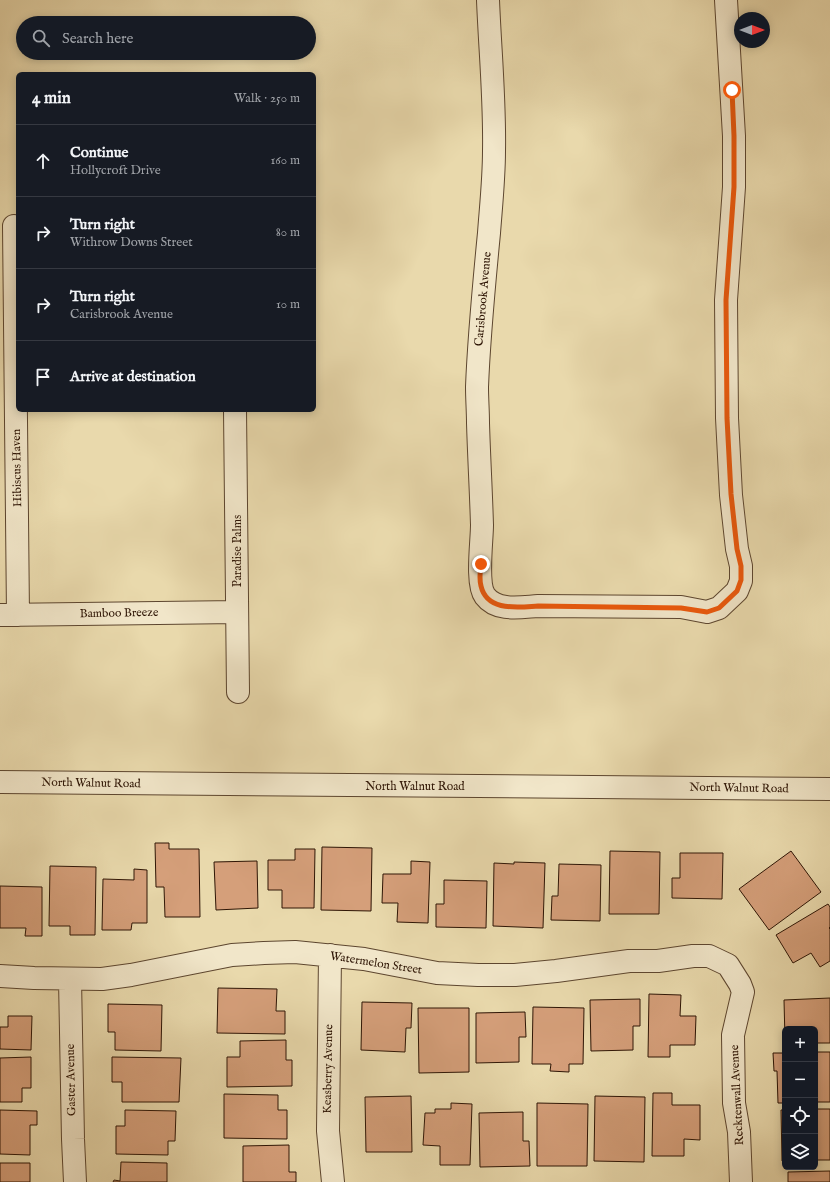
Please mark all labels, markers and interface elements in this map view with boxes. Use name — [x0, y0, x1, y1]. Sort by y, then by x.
north arrow — [734, 12, 770, 48]
search box — [16, 16, 316, 60]
icon: search — [30, 27, 52, 49]
text: Search here — [62, 29, 133, 48]
route start — [723, 81, 741, 99]
text: 4 min — [32, 88, 71, 109]
text: Walk · 250 m — [234, 90, 300, 107]
text: Continue — [70, 143, 128, 162]
icon: ahead — [32, 150, 54, 172]
text: 160 m — [270, 152, 300, 169]
text: Hollycroft Drive — [70, 162, 161, 179]
text: Turn right — [70, 215, 135, 234]
icon: right — [32, 222, 54, 244]
text: 80 m — [276, 224, 300, 241]
text: Withrow Downs Street — [70, 234, 193, 251]
street label: Carisbrook Avenue — [471, 251, 495, 347]
text: Turn right — [70, 287, 135, 306]
icon: right — [32, 294, 54, 316]
text: 10 m — [276, 296, 300, 313]
text: Carisbrook Avenue — [70, 306, 173, 323]
icon: arrive — [32, 366, 54, 388]
text: Arrive at destination — [70, 367, 196, 386]
street label: Hibiscus Haven — [9, 428, 25, 507]
street label: Paradise Palms — [230, 515, 245, 587]
route end — [472, 555, 490, 573]
street label: Bamboo Breeze — [80, 605, 159, 621]
street label: North Walnut Road — [41, 775, 142, 791]
street label: North Walnut Road — [365, 779, 465, 794]
street label: North Walnut Road — [689, 780, 790, 796]
street label: Watermelon Street — [329, 948, 423, 978]
street label: Keasberry Avenue — [320, 1024, 336, 1114]
map controls — [782, 1026, 818, 1170]
button: + — [782, 1026, 818, 1062]
street label: Gaster Avenue — [63, 1043, 79, 1116]
street label: Recktenwall Avenue — [727, 1044, 747, 1146]
button: − — [782, 1062, 818, 1098]
button: locate — [782, 1098, 818, 1134]
button: layers — [782, 1134, 818, 1170]

